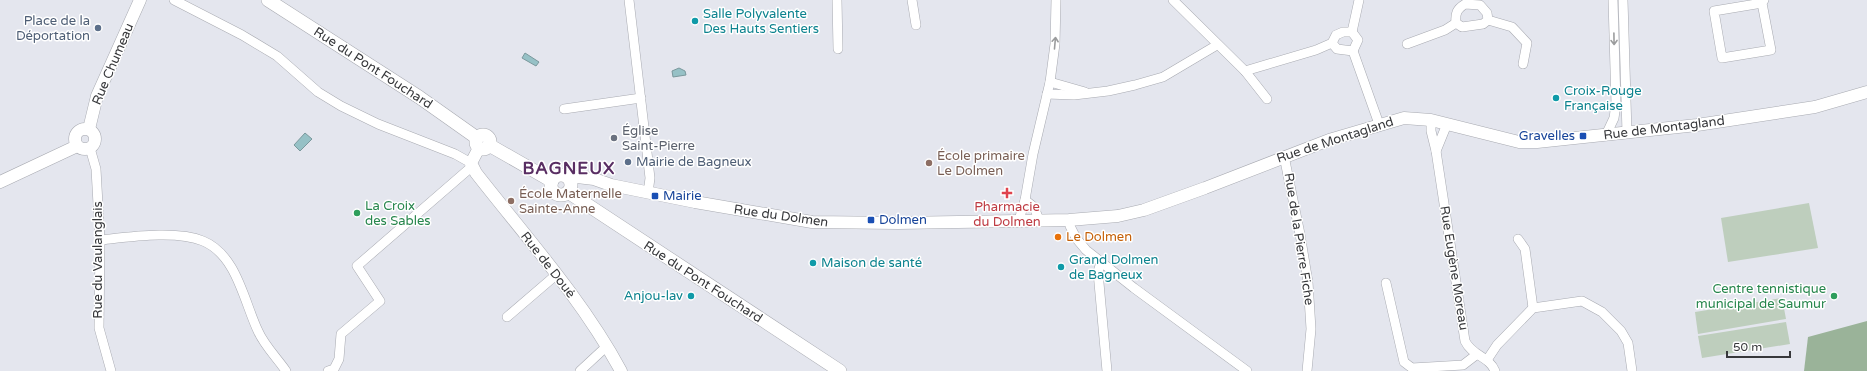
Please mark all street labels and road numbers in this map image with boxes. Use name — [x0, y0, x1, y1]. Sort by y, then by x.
street label: Rue Chumeau — [89, 21, 137, 107]
street label: Rue du Pont Fouchard — [311, 24, 435, 112]
street label: Rue de Montagland — [1602, 113, 1726, 143]
street label: Rue de Montagland — [1274, 114, 1396, 166]
street label: Rue de la Pierre Fiche — [1281, 172, 1317, 306]
street label: Rue du Vaulanglais — [90, 201, 106, 319]
street label: Rue du Dolmen — [733, 201, 829, 231]
street label: Rue Eugène Moreau — [1436, 205, 1472, 331]
street label: Rue de Doué — [517, 229, 579, 301]
street label: Rue du Pont Fouchard — [641, 238, 765, 326]

